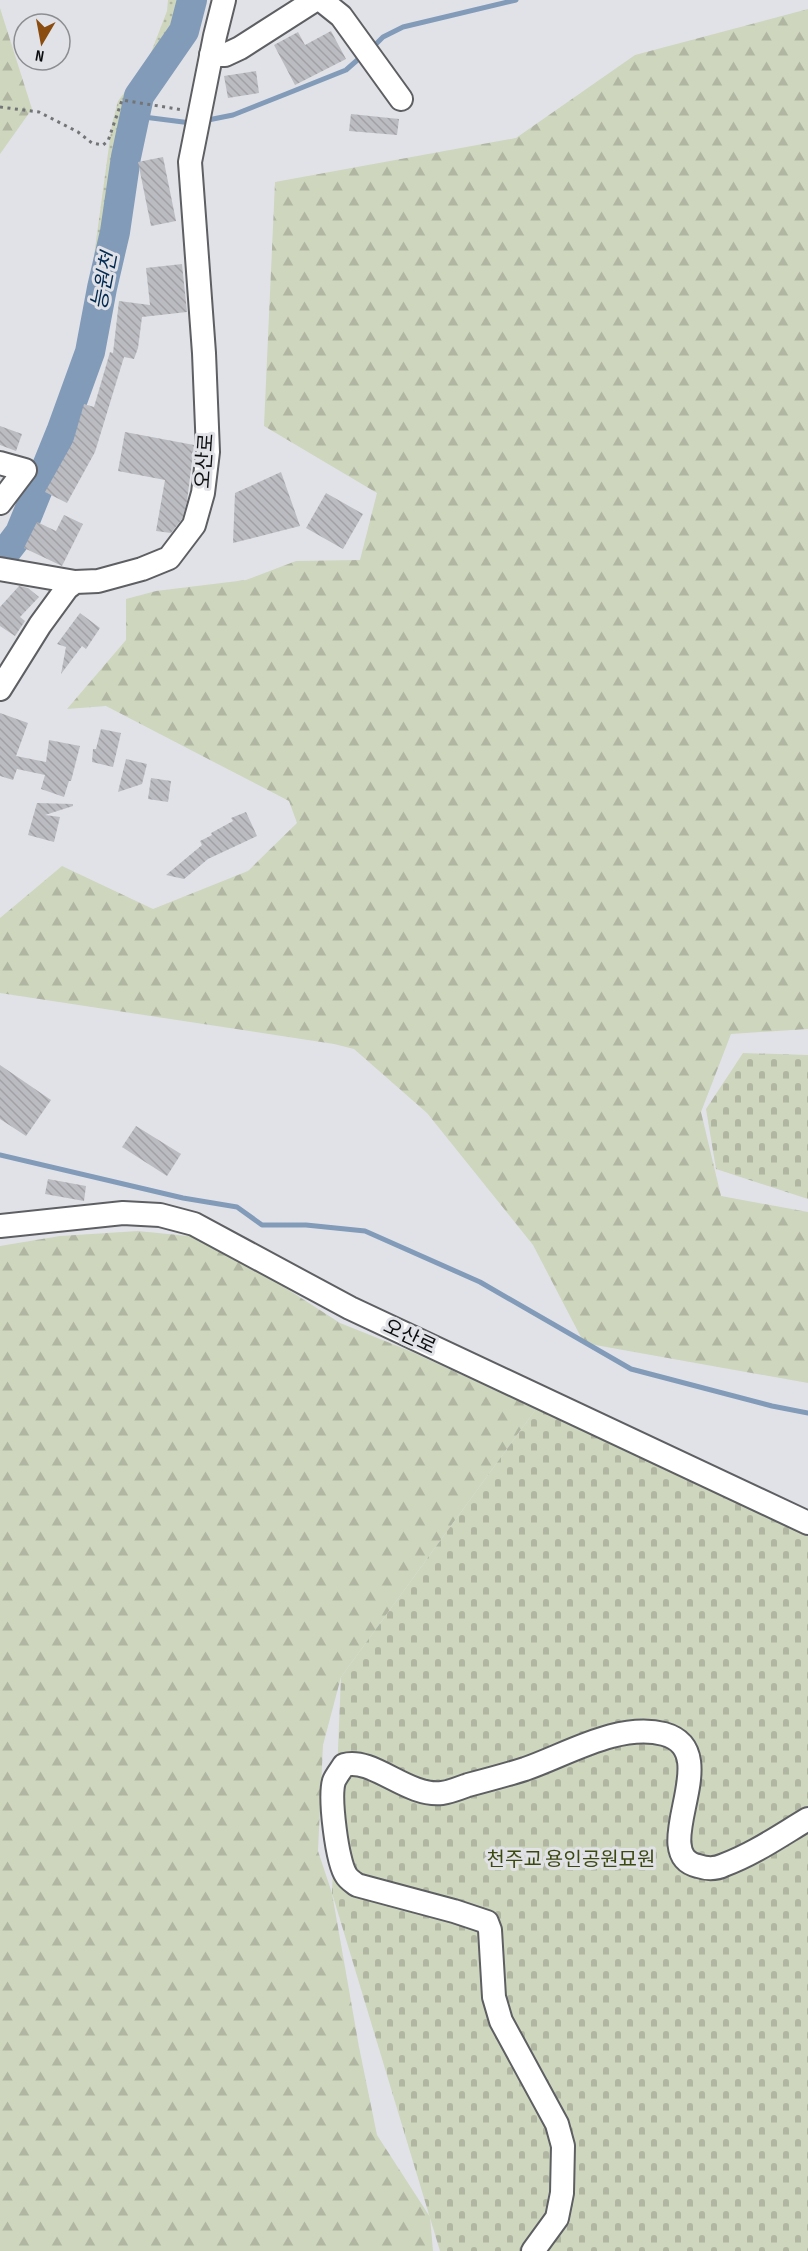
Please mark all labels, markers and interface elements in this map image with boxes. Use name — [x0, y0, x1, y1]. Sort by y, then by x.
north arrow — [12, 12, 72, 72]
text: N — [34, 45, 46, 65]
water label: 능원천 — [87, 248, 123, 312]
street label: 오산로 — [191, 433, 219, 489]
street label: 오산로 — [379, 1314, 440, 1359]
park label: 천주교 용인공원묘원 — [487, 1848, 655, 1872]

